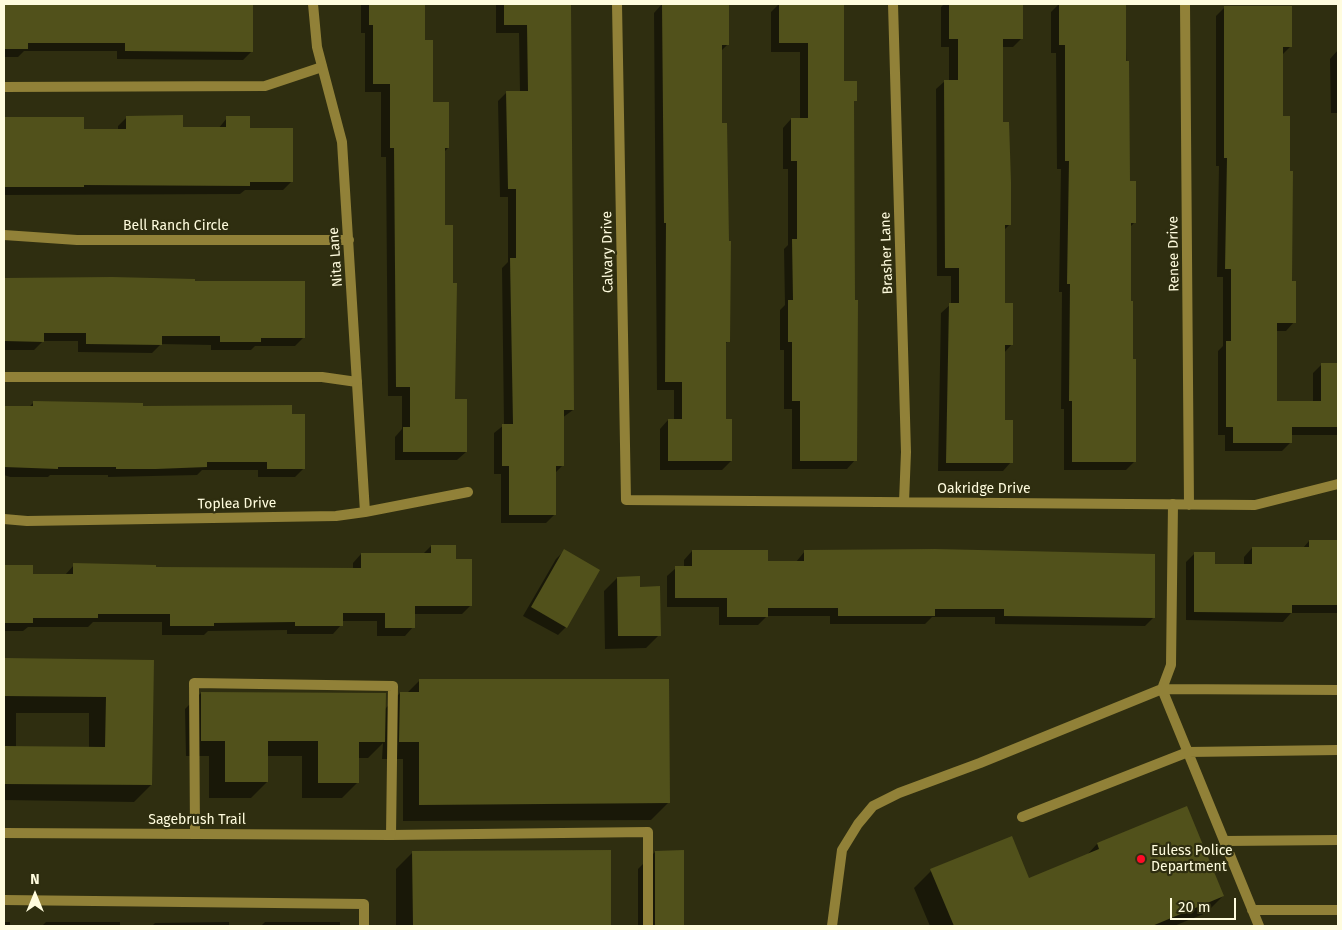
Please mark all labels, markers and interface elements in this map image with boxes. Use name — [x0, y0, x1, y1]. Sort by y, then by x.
street label: Calvary Drive — [599, 211, 617, 293]
street label: Brasher Lane — [877, 211, 897, 295]
street label: Renee Drive — [1165, 216, 1183, 292]
street label: Bell Ranch Circle — [123, 218, 229, 234]
street label: Nita Lane — [326, 226, 346, 288]
street label: Oakridge Drive — [937, 481, 1031, 497]
street label: Toplea Drive — [198, 495, 276, 513]
street label: Sagebrush Trail — [148, 812, 246, 828]
place label: Euless Police Department — [1151, 843, 1233, 876]
marker: Euless Police Department — [1135, 853, 1147, 865]
north arrow — [10, 870, 60, 920]
text: N — [30, 871, 40, 888]
scale bar — [1172, 888, 1238, 920]
text: 20 m — [1178, 898, 1211, 916]

